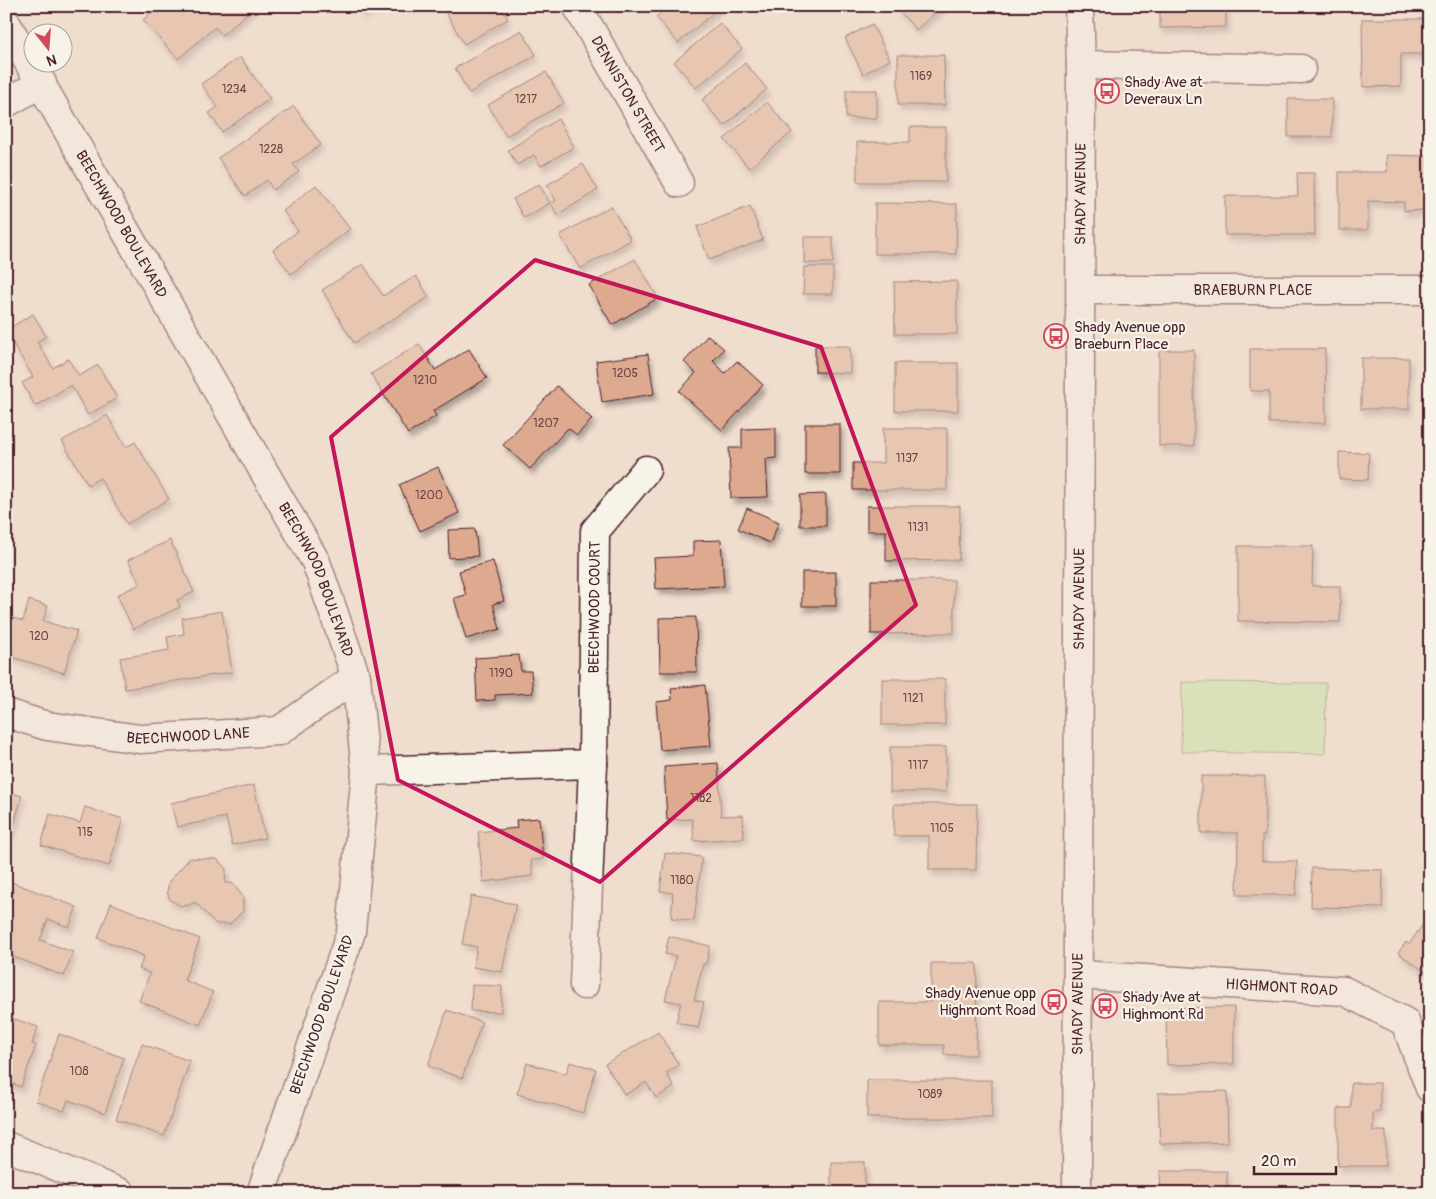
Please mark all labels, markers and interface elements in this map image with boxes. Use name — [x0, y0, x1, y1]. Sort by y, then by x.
north arrow — [22, 22, 72, 72]
street label: DENNISTON STREET — [587, 33, 669, 156]
text: N — [45, 50, 59, 69]
house number: 1169 — [910, 69, 932, 84]
place label: Shady Ave at Deveraux Ln — [1124, 73, 1203, 109]
bus stop icon: Shady Ave at Deveraux Ln — [1094, 78, 1120, 104]
house number: 1234 — [222, 82, 246, 97]
house number: 1217 — [515, 92, 538, 107]
house number: 1228 — [259, 142, 283, 157]
street label: SHADY AVENUE — [1071, 143, 1090, 245]
street label: BEECHWOOD BOULEVARD — [72, 147, 172, 301]
street label: BRAEBURN PLACE — [1194, 281, 1313, 300]
place label: Shady Avenue opp Braeburn Place — [1074, 318, 1185, 354]
bus stop icon: Shady Avenue opp Braeburn Place — [1043, 323, 1069, 349]
house number: 1205 — [612, 366, 638, 381]
house number: 1210 — [413, 373, 437, 388]
house number: 1207 — [533, 416, 560, 431]
house number: 1137 — [896, 451, 919, 466]
house number: 1200 — [415, 488, 443, 503]
street label: BEECHWOOD BOULEVARD — [274, 499, 358, 659]
house number: 1131 — [908, 520, 928, 535]
street label: BEECHWOOD COURT — [584, 541, 604, 674]
street label: SHADY AVENUE — [1069, 548, 1089, 650]
house number: 120 — [29, 629, 49, 644]
house number: 1190 — [489, 666, 513, 681]
house number: 1121 — [903, 691, 923, 706]
street label: BEECHWOOD LANE — [125, 723, 250, 749]
house number: 1117 — [908, 758, 929, 773]
house number: 1182 — [690, 791, 712, 806]
house number: 1105 — [930, 821, 954, 836]
house number: 115 — [77, 825, 93, 840]
house number: 1180 — [670, 873, 694, 888]
street label: BEECHWOOD BOULEVARD — [286, 933, 358, 1097]
street label: SHADY AVENUE — [1068, 953, 1087, 1055]
street label: HIGHMONT ROAD — [1225, 974, 1338, 1000]
place label: Shady Avenue opp Highmont Road — [925, 984, 1036, 1020]
place label: Shady Ave at Highmont Rd — [1122, 988, 1204, 1024]
bus stop icon: Shady Avenue opp Highmont Road — [1041, 989, 1067, 1015]
bus stop icon: Shady Ave at Highmont Rd — [1092, 993, 1118, 1019]
house number: 108 — [70, 1064, 88, 1079]
house number: 1089 — [917, 1087, 943, 1102]
scale bar — [1254, 1144, 1336, 1176]
text: 20 m — [1261, 1152, 1296, 1171]

